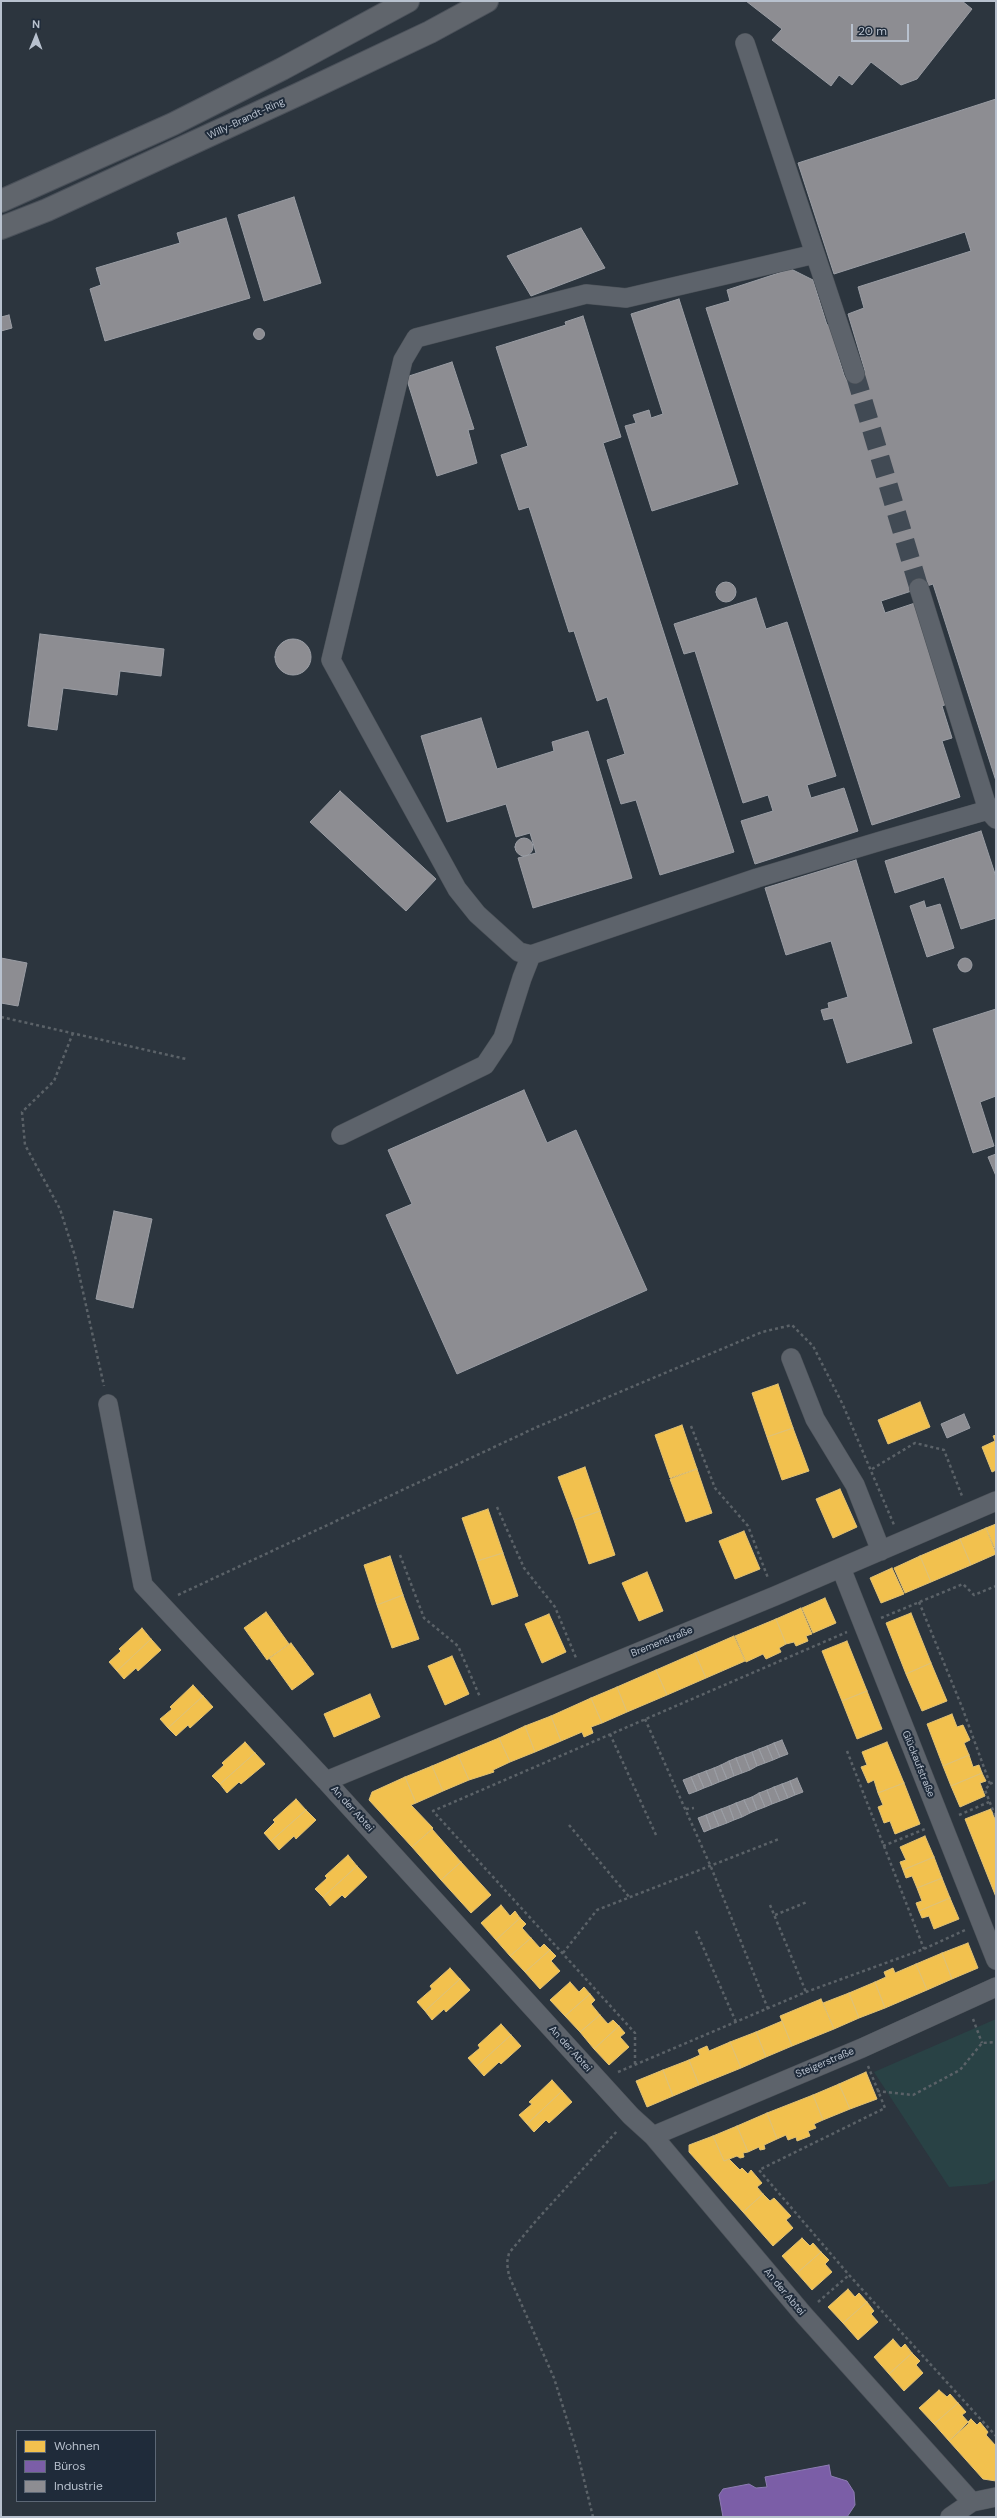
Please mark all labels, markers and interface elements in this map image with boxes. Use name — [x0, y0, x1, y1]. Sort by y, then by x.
north arrow — [16, 16, 56, 56]
scale bar — [853, 16, 911, 42]
text: N — [32, 17, 40, 31]
text: 20 m — [858, 23, 887, 39]
street label: Willy-Brandt-Ring — [206, 96, 286, 142]
street label: Bremenstraße — [629, 1624, 695, 1660]
street label: Glückaufstraße — [899, 1729, 937, 1799]
street label: An der Abtei — [328, 1783, 376, 1835]
street label: An der Abtei — [546, 2023, 594, 2075]
street label: Steigerstraße — [794, 2045, 856, 2081]
street label: An der Abtei — [761, 2266, 807, 2318]
legend — [16, 2430, 156, 2502]
text: Wohnen — [54, 2438, 100, 2454]
text: Büros — [54, 2458, 85, 2474]
text: Industrie — [54, 2478, 103, 2494]

